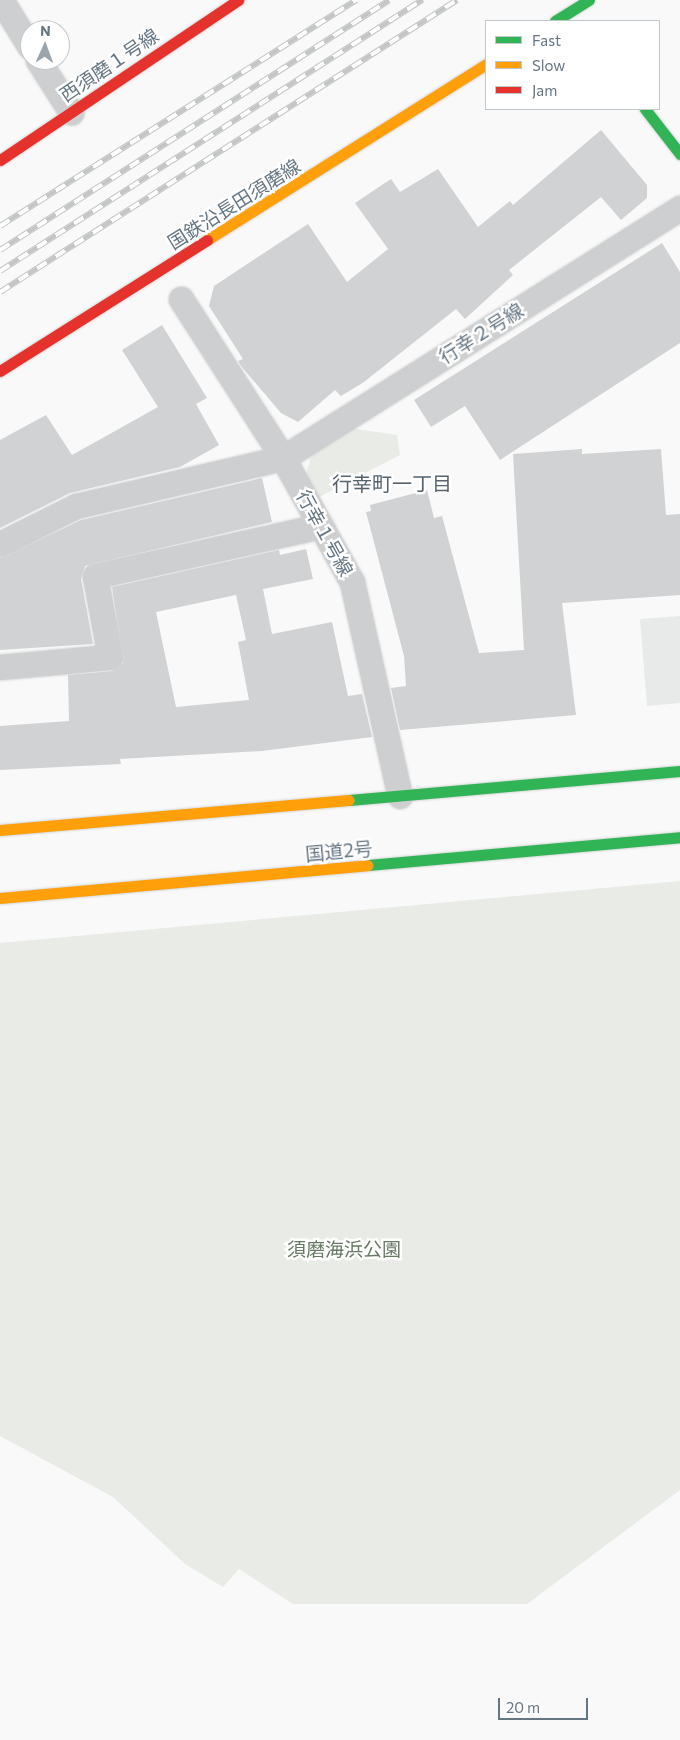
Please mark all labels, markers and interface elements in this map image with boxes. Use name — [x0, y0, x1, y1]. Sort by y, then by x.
north arrow — [20, 20, 70, 70]
legend — [485, 20, 660, 110]
text: N — [40, 22, 51, 39]
street label: 西須磨１号線 — [55, 24, 163, 106]
text: Fast — [532, 31, 561, 49]
text: Slow — [532, 56, 565, 74]
text: Jam — [532, 81, 557, 99]
street label: 国鉄沿長田須磨線 — [164, 154, 304, 254]
street label: 行幸２号線 — [435, 298, 527, 368]
district label: 行幸町一丁目 — [332, 471, 452, 495]
street label: 行幸１号線 — [292, 486, 358, 580]
street label: 国道2号 — [304, 837, 374, 865]
park label: 須磨海浜公園 — [287, 1238, 401, 1260]
scale bar — [500, 1688, 590, 1720]
text: 20 m — [506, 1698, 540, 1716]

